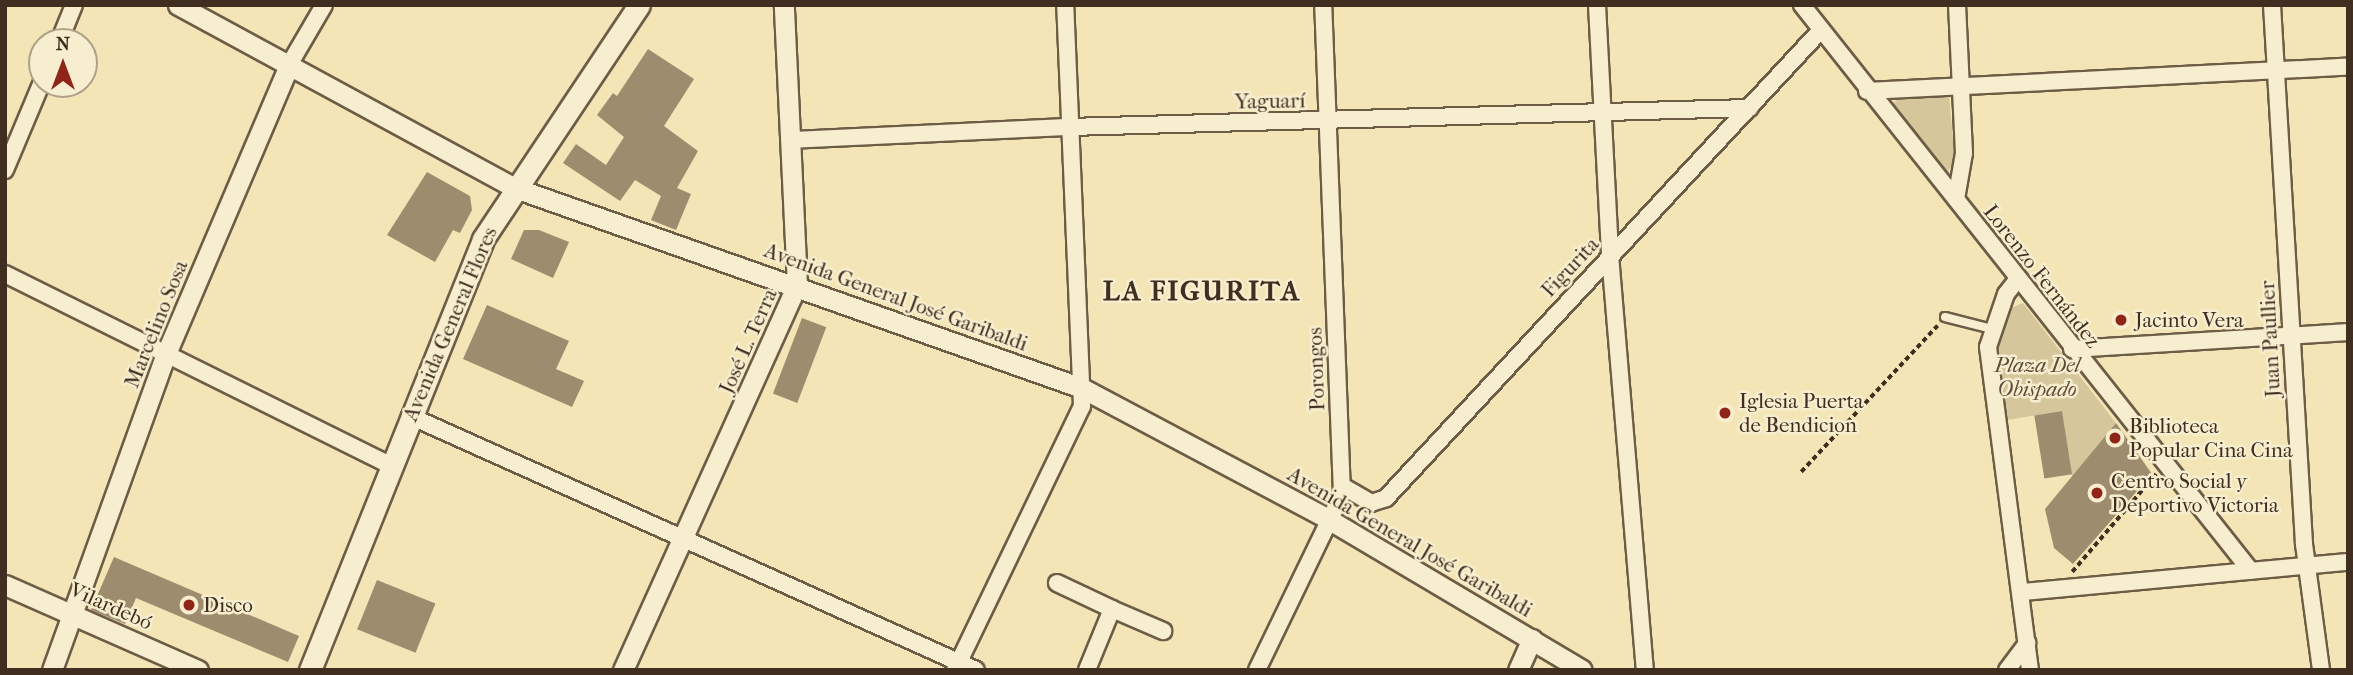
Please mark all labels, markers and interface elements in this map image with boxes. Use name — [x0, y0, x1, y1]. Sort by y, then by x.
north arrow — [28, 28, 98, 98]
text: N — [56, 33, 70, 55]
street label: Yaguarí — [1234, 88, 1306, 114]
street label: Lorenzo Fernández — [1978, 199, 2106, 353]
street label: Avenida General Flores — [398, 223, 502, 425]
street label: Figurita — [1536, 232, 1604, 302]
street label: Avenida General José Garibaldi — [761, 238, 1031, 356]
street label: Marcelino Sosa — [119, 256, 193, 392]
district label: LA FIGURITA — [1104, 274, 1300, 308]
street label: Juan Paullier — [2254, 280, 2286, 398]
street label: José L. Terra — [714, 285, 782, 397]
place label: Jacinto Vera — [2135, 307, 2244, 333]
marker: Jacinto Vera — [2113, 312, 2129, 328]
street label: Porongos — [1302, 327, 1330, 411]
park label: Plaza Del Obispado — [1994, 352, 2080, 402]
place label: Iglesia Puerta de Bendicion — [1739, 388, 1864, 438]
marker: Iglesia Puerta de Bendicion — [1717, 405, 1733, 421]
place label: Biblioteca Popular Cina Cina — [2129, 413, 2293, 463]
marker: Biblioteca Popular Cina Cina — [2107, 430, 2123, 446]
street label: Avenida General José Garibaldi — [1283, 461, 1537, 623]
place label: Centro Social y Deportivo Victoria — [2111, 468, 2279, 518]
marker: Centro Social y Deportivo Victoria — [2089, 485, 2105, 501]
street label: Vilardebó — [66, 577, 156, 635]
place label: Disco — [203, 592, 253, 618]
marker: Disco — [181, 597, 197, 613]

